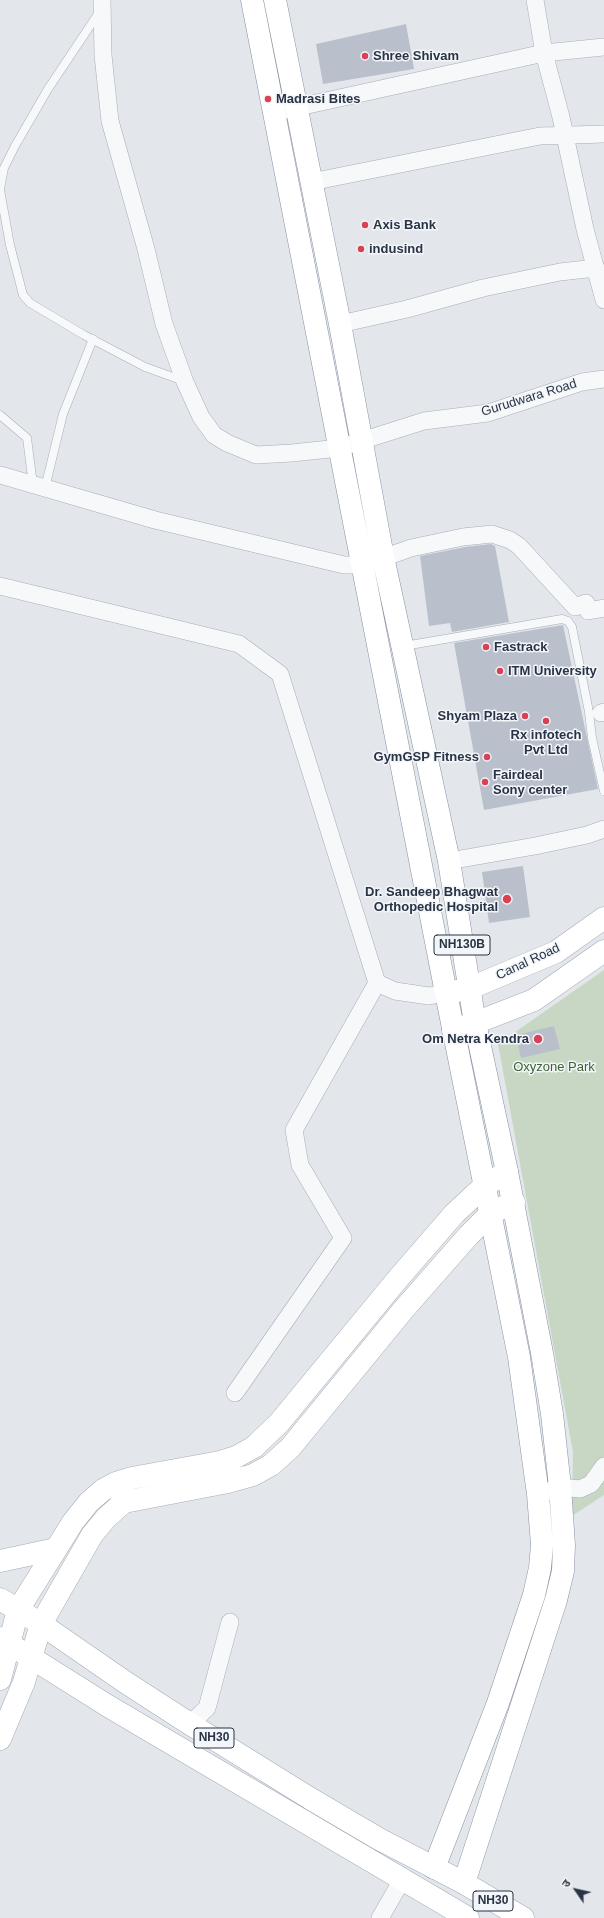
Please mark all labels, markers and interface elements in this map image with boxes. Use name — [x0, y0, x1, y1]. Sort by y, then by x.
place label: Shree Shivam — [373, 48, 459, 64]
marker: Shree Shivam — [360, 51, 370, 61]
place label: Madrasi Bites — [276, 91, 361, 107]
marker: Madrasi Bites — [263, 94, 273, 104]
place label: Axis Bank — [373, 217, 436, 233]
marker: Axis Bank — [360, 220, 370, 230]
place label: indusind — [369, 241, 423, 257]
marker: indusind — [356, 244, 366, 254]
street label: Gurudwara Road — [479, 376, 579, 420]
place label: Fastrack — [494, 639, 547, 655]
marker: Fastrack — [481, 642, 491, 652]
place label: ITM University — [508, 663, 597, 679]
marker: ITM University — [495, 666, 505, 676]
place label: Shyam Plaza — [438, 708, 517, 724]
marker: Shyam Plaza — [520, 711, 530, 721]
marker: Rx infotech Pvt Ltd — [541, 716, 551, 726]
place label: Rx infotech Pvt Ltd — [511, 727, 581, 758]
place label: GymGSP Fitness — [374, 749, 479, 765]
marker: GymGSP Fitness — [482, 752, 492, 762]
place label: Fairdeal Sony center — [493, 767, 567, 798]
marker: Fairdeal Sony center — [480, 777, 490, 787]
place label: Dr. Sandeep Bhagwat Orthopedic Hospital — [365, 884, 498, 915]
marker: Dr. Sandeep Bhagwat Orthopedic Hospital — [501, 893, 513, 905]
road number: NH130B — [434, 935, 490, 955]
street label: Canal Road — [494, 940, 562, 984]
place label: Om Netra Kendra — [422, 1031, 529, 1047]
marker: Om Netra Kendra — [532, 1033, 544, 1045]
park label: Oxyzone Park — [513, 1059, 595, 1075]
road number: NH30 — [194, 1728, 234, 1748]
north arrow — [556, 1870, 596, 1910]
text: उ — [559, 1877, 573, 1889]
road number: NH30 — [473, 1891, 513, 1911]

